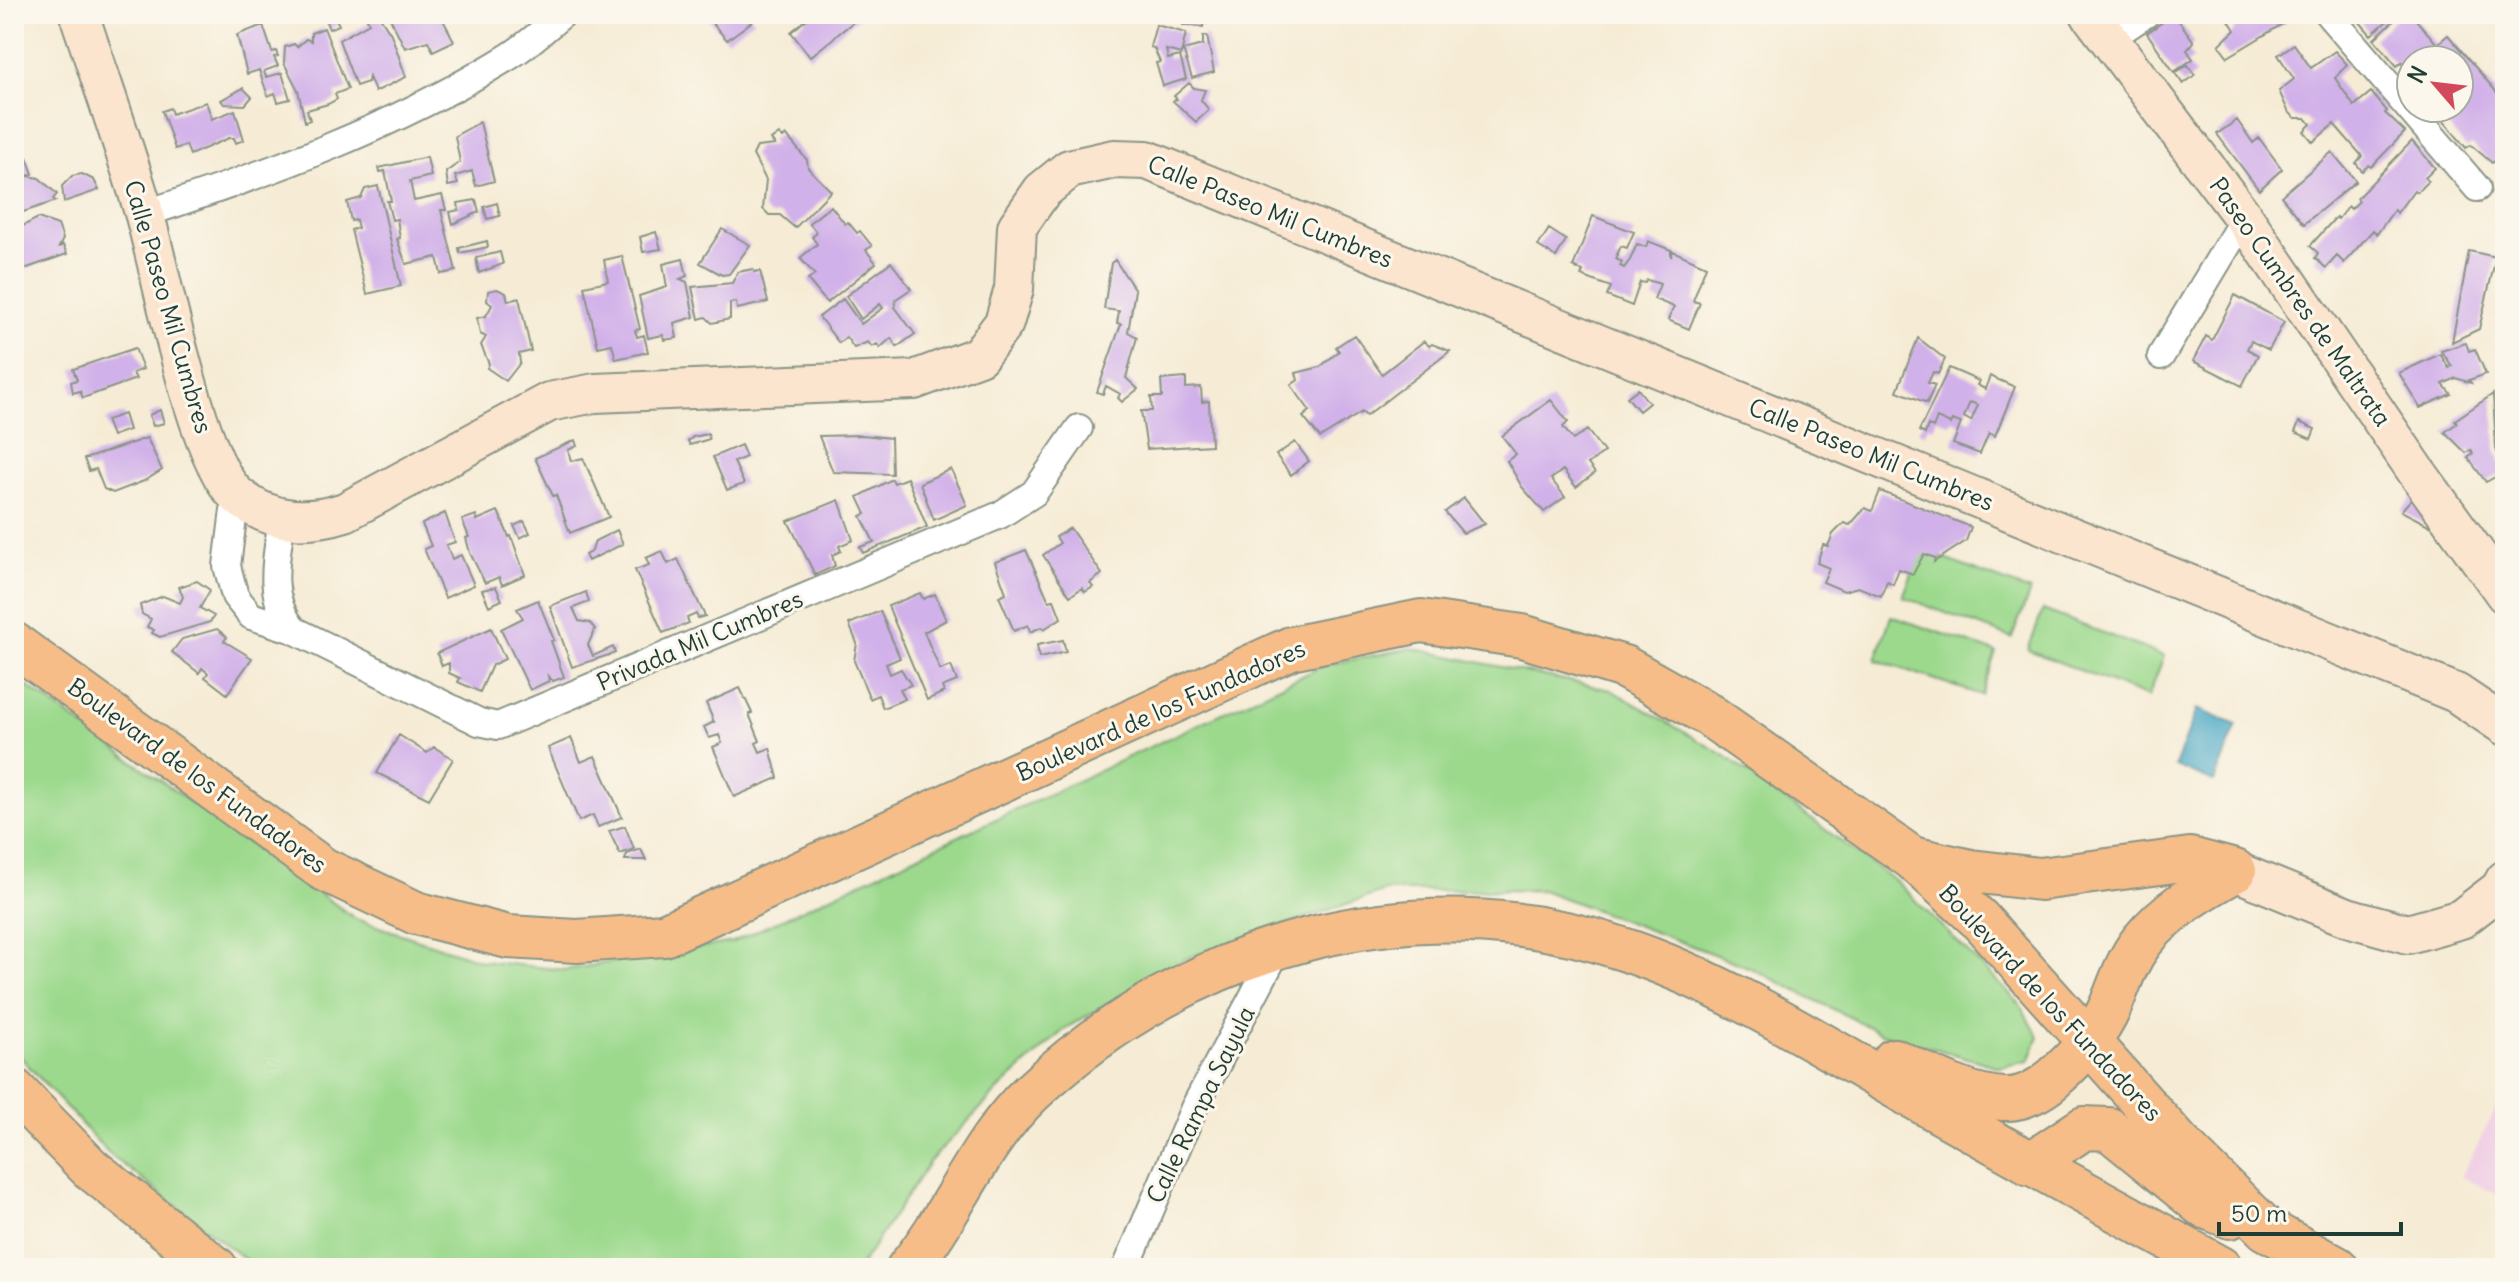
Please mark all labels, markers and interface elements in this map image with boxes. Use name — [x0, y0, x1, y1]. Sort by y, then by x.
north arrow — [2395, 44, 2475, 124]
text: N — [2401, 61, 2433, 88]
street label: Calle Paseo Mil Cumbres — [1143, 148, 1397, 274]
street label: Paseo Cumbres de Maltrata — [2203, 171, 2398, 432]
street label: Calle Paseo Mil Cumbres — [118, 177, 219, 437]
street label: Calle Paseo Mil Cumbres — [1744, 391, 1998, 517]
street label: Privada Mil Cumbres — [592, 583, 807, 697]
street label: Boulevard de los Fundadores — [1011, 633, 1310, 787]
street label: Boulevard de los Fundadores — [62, 671, 333, 879]
street label: Boulevard de los Fundadores — [1933, 878, 2168, 1127]
street label: Calle Rampa Sayula — [1139, 1001, 1261, 1208]
scale bar — [2219, 1186, 2401, 1236]
text: 50 m — [2231, 1198, 2287, 1228]

